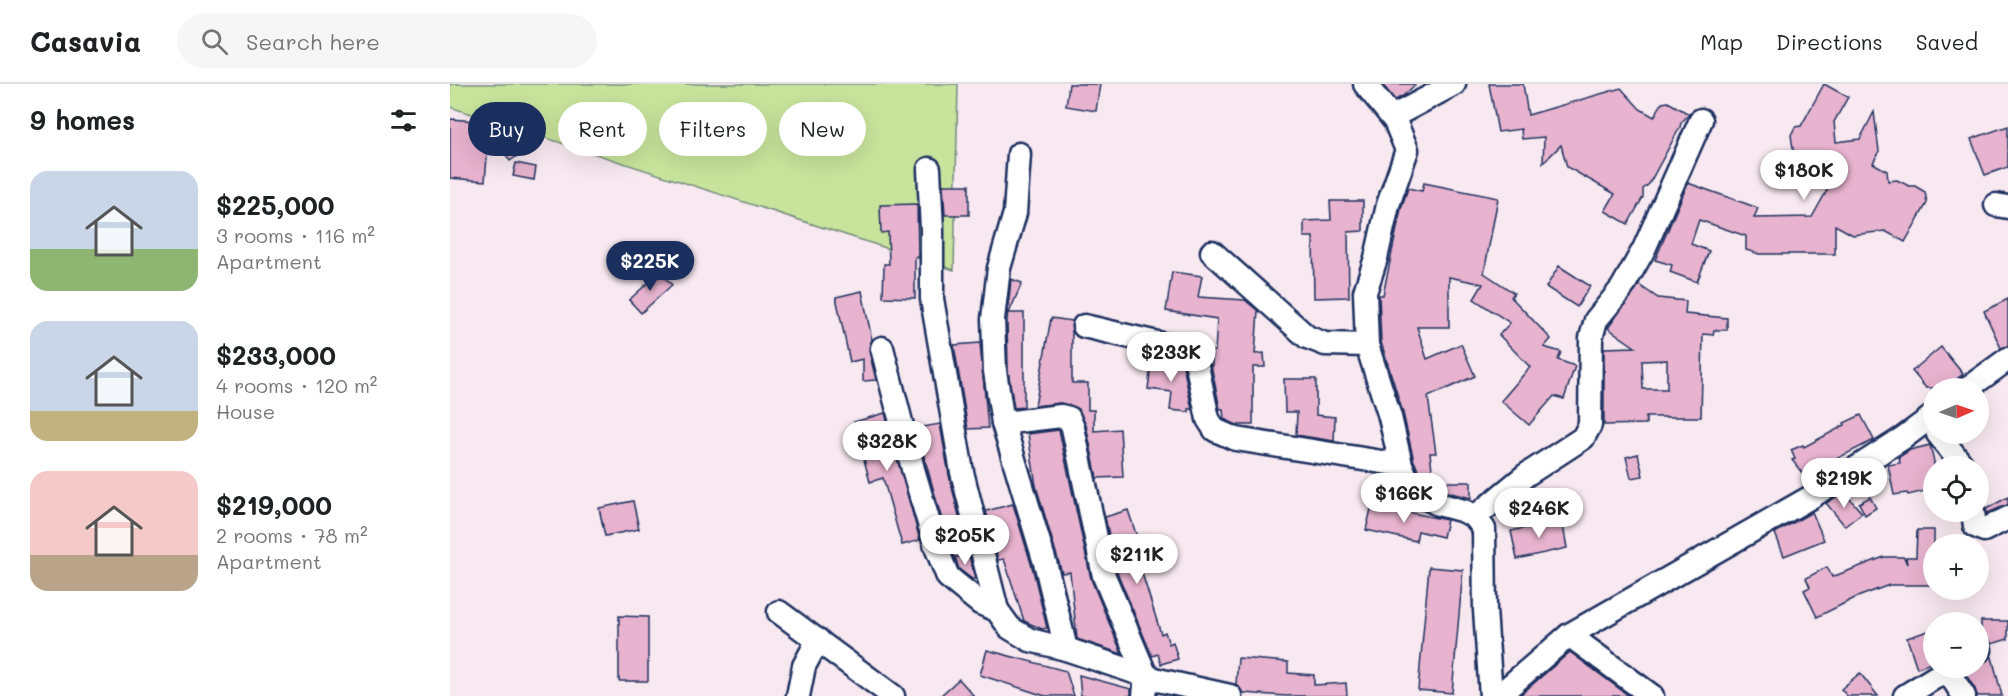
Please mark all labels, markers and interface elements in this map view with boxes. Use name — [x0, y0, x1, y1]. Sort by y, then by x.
search box — [177, 14, 597, 68]
text: Casavia — [30, 23, 141, 59]
icon: search — [198, 25, 231, 58]
text: Search here — [246, 27, 380, 56]
text: Map — [1700, 28, 1743, 55]
text: Directions — [1776, 28, 1883, 55]
text: Saved — [1916, 28, 1978, 55]
chip: Buy — [468, 102, 546, 156]
chip: Rent — [558, 102, 647, 156]
chip: Filters — [659, 102, 767, 156]
chip: New — [779, 102, 866, 156]
text: 9 homes — [30, 103, 135, 137]
icon: filters — [387, 104, 420, 137]
pin: $180K — [1762, 150, 1846, 201]
text: $180K — [1774, 156, 1834, 182]
text: $225,000 — [216, 188, 334, 222]
icon: home — [78, 195, 150, 267]
text: 3 rooms · 116 m² — [216, 222, 375, 248]
pin: $225K — [608, 241, 692, 292]
text: $225K — [620, 247, 680, 273]
text: Apartment — [216, 248, 322, 274]
pin: $233K — [1129, 332, 1213, 383]
text: $233,000 — [216, 338, 336, 372]
text: $233K — [1141, 338, 1201, 364]
icon: home — [78, 345, 150, 417]
text: 4 rooms · 120 m² — [216, 372, 377, 398]
north arrow — [1923, 378, 1989, 444]
map controls — [1923, 378, 1989, 678]
text: House — [216, 398, 275, 424]
pin: $328K — [845, 421, 929, 472]
text: $328K — [856, 427, 918, 453]
button: locate — [1923, 456, 1989, 522]
pin: $219K — [1802, 458, 1886, 509]
text: $219K — [1815, 464, 1873, 490]
pin: $166K — [1362, 473, 1446, 524]
text: $166K — [1375, 479, 1433, 505]
text: $219,000 — [216, 488, 332, 522]
pin: $246K — [1497, 488, 1581, 539]
text: $246K — [1508, 494, 1570, 520]
icon: home — [78, 495, 150, 567]
pin: $205K — [923, 515, 1007, 566]
text: $205K — [934, 521, 996, 547]
text: 2 rooms · 78 m² — [216, 522, 368, 548]
pin: $211K — [1095, 534, 1179, 585]
button: + — [1923, 534, 1989, 600]
text: $211K — [1110, 540, 1164, 566]
text: Apartment — [216, 548, 322, 574]
button: − — [1923, 612, 1989, 678]

